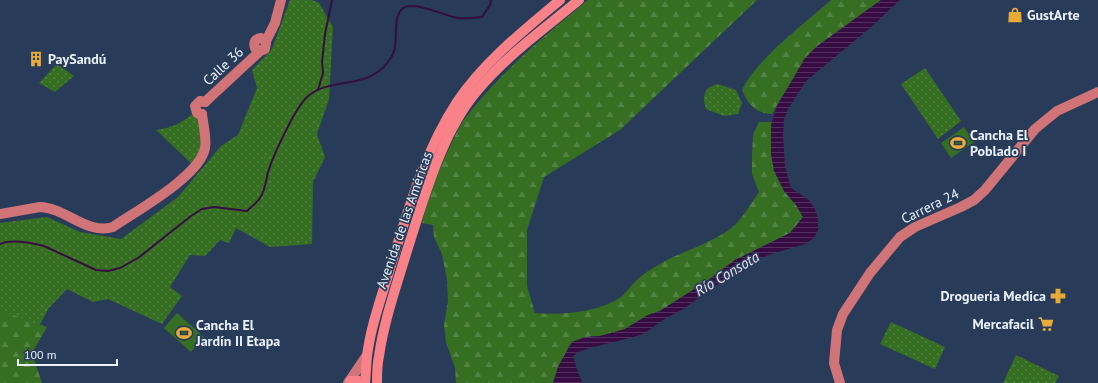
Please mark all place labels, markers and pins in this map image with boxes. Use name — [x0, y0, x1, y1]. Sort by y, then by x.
shop icon: GustArte — [1006, 6, 1024, 24]
place label: GustArte — [1027, 6, 1080, 24]
building icon: PaySandú — [27, 50, 45, 68]
place label: PaySandú — [48, 50, 106, 68]
place label: Cancha El Poblado I — [970, 126, 1029, 160]
sports icon: Cancha El Poblado I — [949, 134, 967, 152]
place label: Drogueria Medica — [941, 287, 1046, 305]
pharmacy icon: Drogueria Medica — [1049, 287, 1067, 305]
place label: Mercafacil — [972, 315, 1035, 333]
supermarket icon: Mercafacil — [1037, 315, 1055, 333]
place label: Cancha El Jardín II Etapa — [195, 316, 280, 350]
sports icon: Cancha El Jardín II Etapa — [175, 324, 193, 342]

